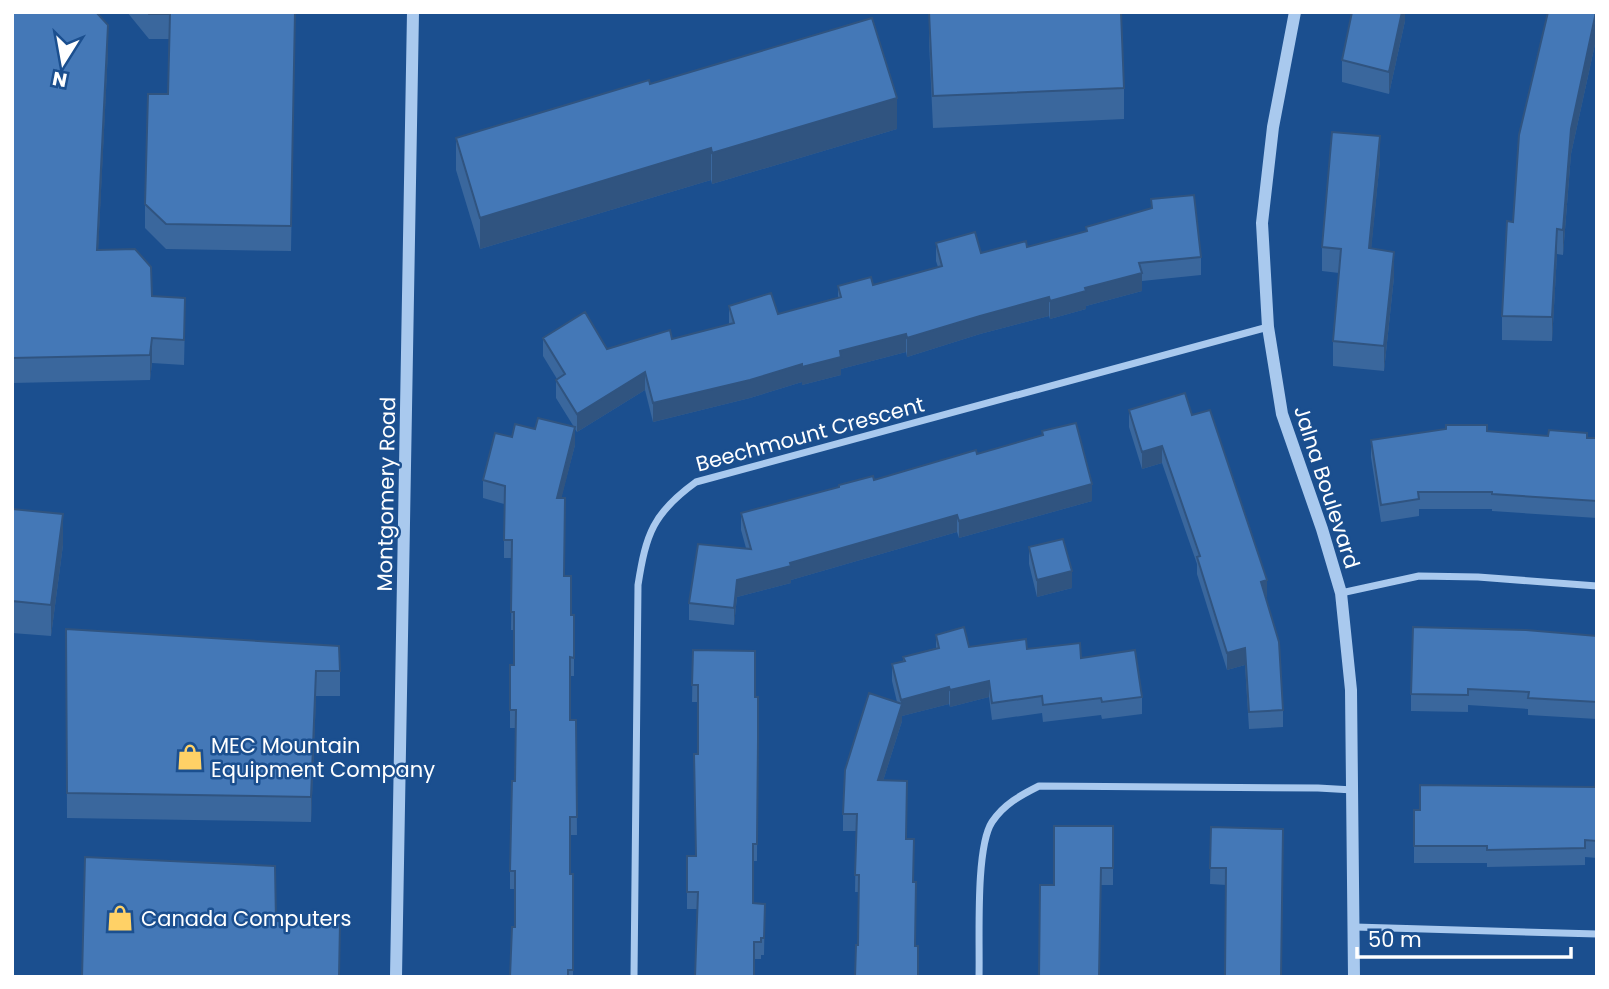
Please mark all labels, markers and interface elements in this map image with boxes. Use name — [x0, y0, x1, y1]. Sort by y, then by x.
north arrow — [28, 28, 98, 98]
text: N — [50, 65, 69, 94]
street label: Beechmount Crescent — [693, 390, 927, 478]
street label: Montgomery Road — [370, 396, 402, 592]
street label: Jalna Boulevard — [1287, 402, 1367, 572]
place label: MEC Mountain Equipment Company — [211, 731, 435, 784]
shop icon: MEC Mountain Equipment Company — [175, 742, 205, 772]
shop icon: Canada Computers — [105, 903, 135, 933]
place label: Canada Computers — [141, 904, 351, 933]
scale bar — [1357, 916, 1570, 960]
text: 50 m — [1368, 925, 1422, 954]

